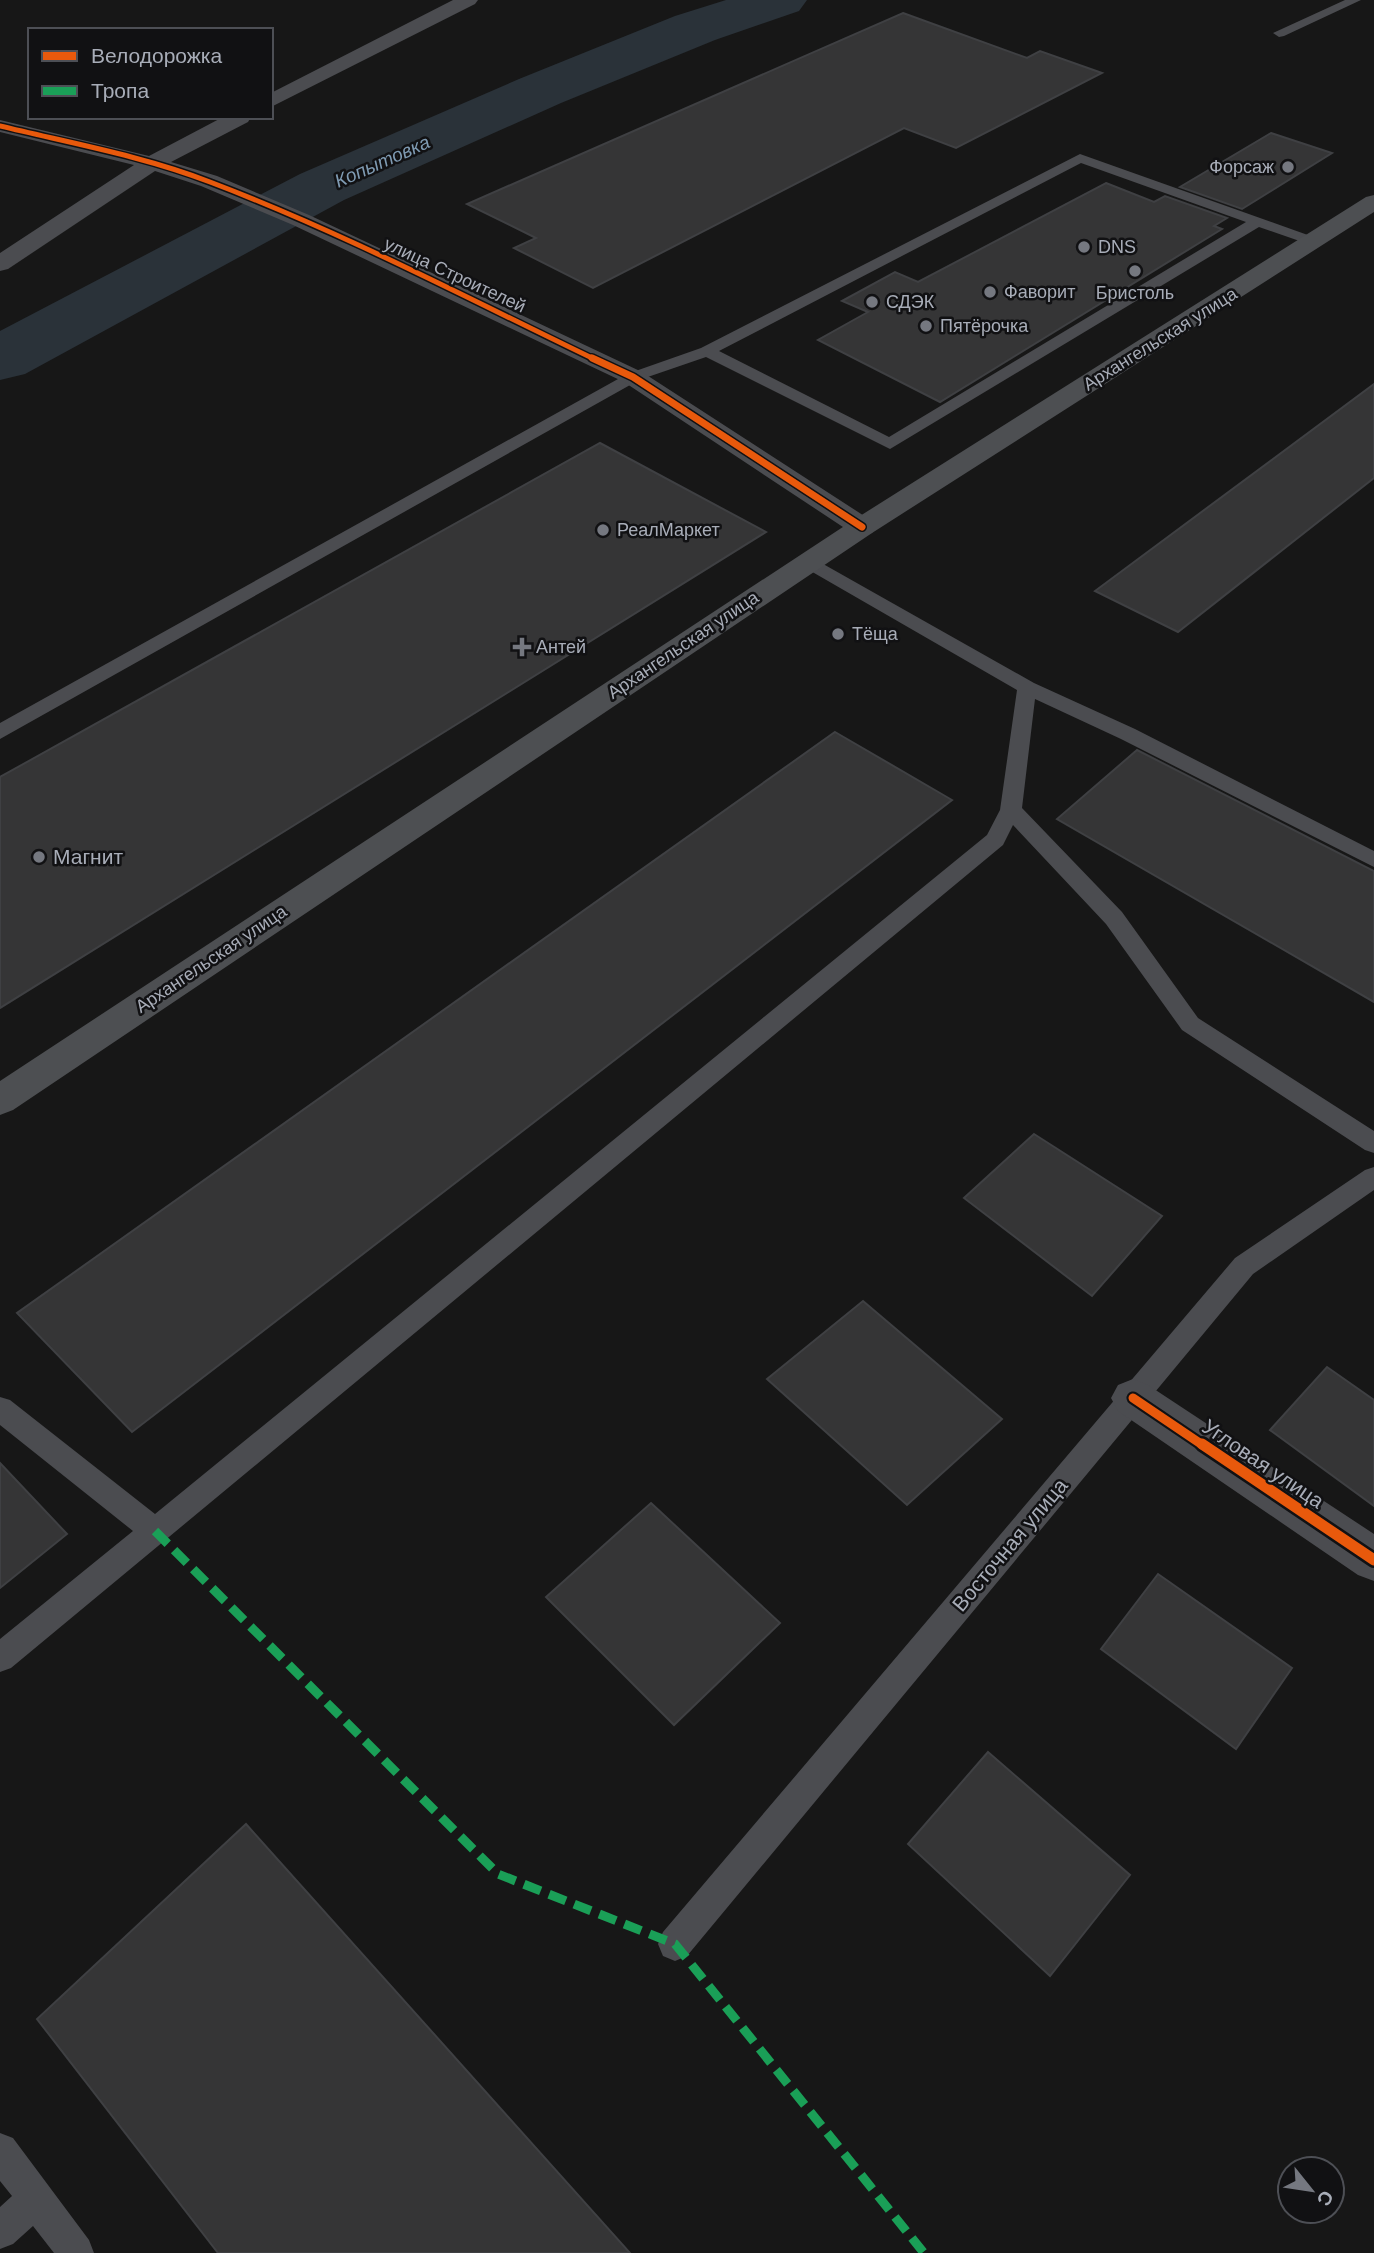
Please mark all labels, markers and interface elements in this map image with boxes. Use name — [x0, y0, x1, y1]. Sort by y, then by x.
legend — [28, 28, 273, 119]
text: Велодорожка — [91, 44, 222, 67]
text: Тропа — [91, 79, 149, 102]
water label: Копытовка — [331, 131, 433, 192]
place label: Форсаж — [1209, 157, 1274, 177]
marker: Форсаж — [1280, 159, 1296, 175]
street label: улица Строителей — [381, 233, 529, 317]
place label: DNS — [1098, 237, 1136, 257]
marker: DNS — [1076, 239, 1092, 255]
marker: Бристоль — [1127, 263, 1143, 279]
place label: Фаворит — [1004, 282, 1075, 302]
street label: Архангельская улица — [1079, 283, 1241, 395]
place label: Бристоль — [1096, 283, 1174, 303]
marker: Фаворит — [982, 284, 998, 300]
place label: СДЭК — [886, 292, 935, 312]
marker: СДЭК — [864, 294, 880, 310]
place label: Пятёрочка — [940, 316, 1029, 336]
marker: Пятёрочка — [918, 318, 934, 334]
place label: РеалМаркет — [617, 520, 720, 540]
marker: РеалМаркет — [595, 522, 611, 538]
street label: Архангельская улица — [604, 587, 763, 703]
place label: Тёща — [852, 624, 899, 644]
marker: Тёща — [830, 626, 846, 642]
place label: Антей — [536, 637, 586, 657]
marker: Антей — [514, 639, 530, 655]
place label: Магнит — [53, 845, 123, 868]
marker: Магнит — [31, 849, 47, 865]
street label: Архангельская улица — [132, 901, 291, 1017]
street label: Угловая улица — [1198, 1415, 1329, 1513]
street label: Восточная улица — [947, 1473, 1072, 1616]
north arrow — [1276, 2155, 1346, 2225]
text: С — [1313, 2187, 1338, 2210]

